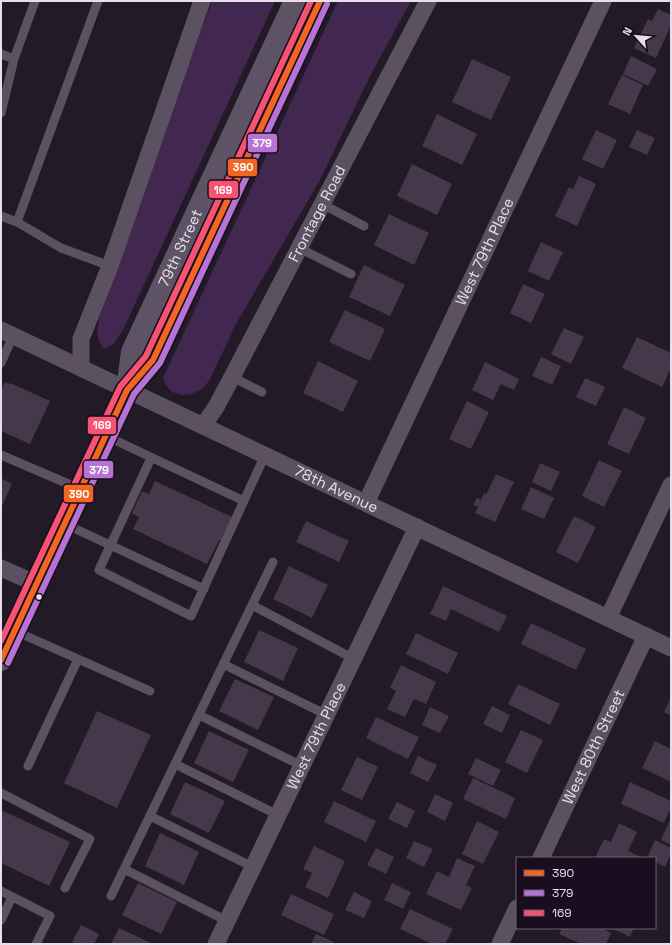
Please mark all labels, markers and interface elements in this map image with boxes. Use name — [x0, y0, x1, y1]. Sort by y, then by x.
north arrow — [616, 16, 656, 56]
text: N — [619, 25, 635, 38]
line badge: 379 — [247, 133, 278, 153]
text: 379 — [252, 136, 272, 150]
line badge: 390 — [227, 158, 258, 177]
text: 390 — [233, 160, 253, 174]
street label: Frontage Road — [284, 162, 350, 265]
line badge: 169 — [208, 180, 239, 199]
text: 169 — [214, 183, 232, 197]
street label: West 79th Place — [451, 194, 518, 308]
street label: 79th Street — [154, 206, 206, 290]
line badge: 169 — [87, 416, 117, 435]
text: 169 — [93, 418, 111, 432]
line badge: 379 — [83, 460, 114, 479]
street label: 78th Avenue — [291, 461, 381, 517]
text: 379 — [89, 463, 109, 477]
line badge: 390 — [63, 484, 94, 503]
text: 390 — [69, 487, 89, 501]
unlabelled marker — [34, 592, 44, 602]
street label: West 79th Place — [282, 679, 350, 792]
street label: West 80th Street — [558, 686, 629, 807]
legend — [516, 857, 656, 929]
text: 390 — [552, 865, 574, 881]
text: 379 — [552, 885, 573, 901]
text: 169 — [552, 905, 572, 921]

